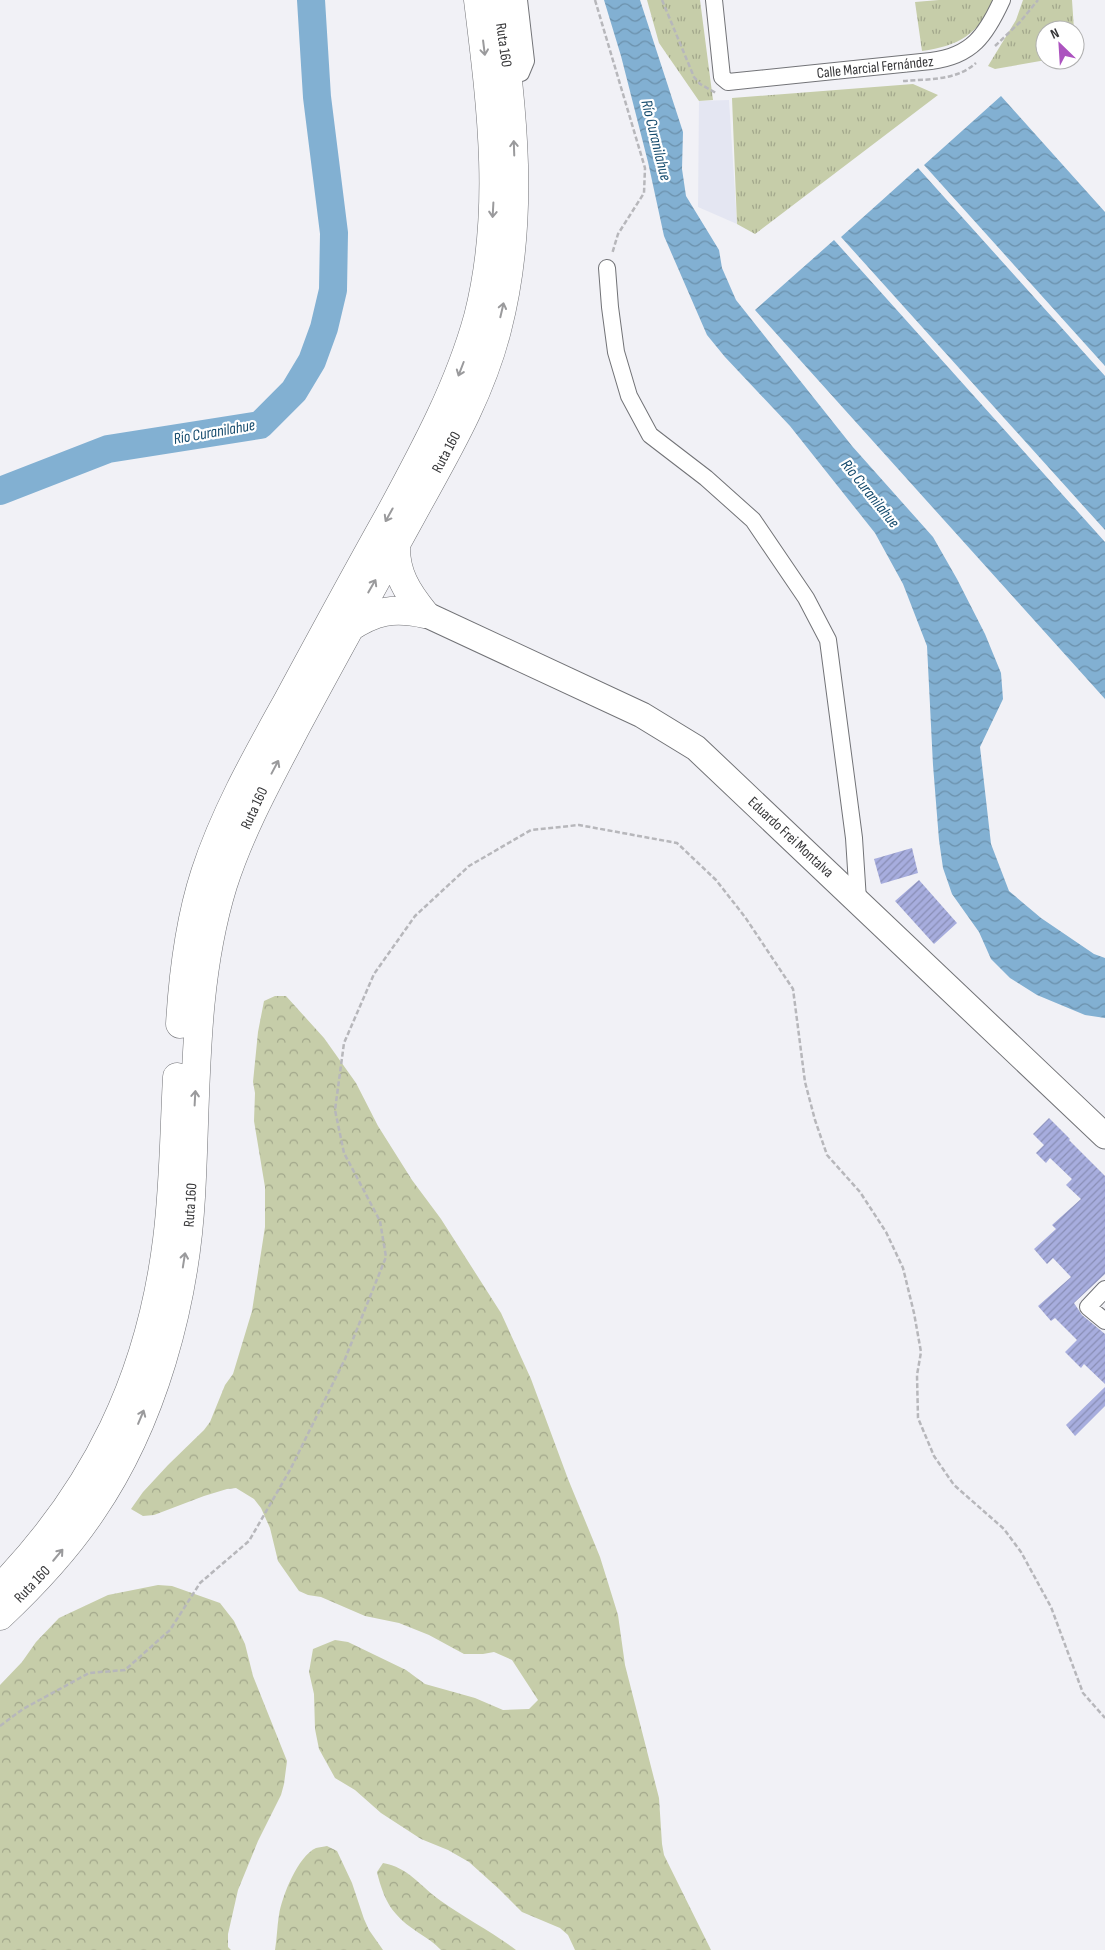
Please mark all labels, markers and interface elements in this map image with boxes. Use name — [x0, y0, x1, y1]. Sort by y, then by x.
north arrow — [1035, 20, 1085, 70]
street label: Ruta 160 — [491, 22, 516, 68]
text: N — [1048, 24, 1062, 43]
one-way arrow — [479, 40, 489, 56]
street label: Calle Marcial Fernández — [816, 52, 935, 83]
water label: Río Curanilahue — [636, 98, 675, 183]
one-way arrow — [510, 140, 519, 156]
one-way arrow — [488, 202, 497, 218]
one-way arrow — [498, 302, 507, 318]
one-way arrow — [455, 361, 465, 376]
water label: Río Curanilahue — [172, 416, 257, 449]
street label: Ruta 160 — [428, 428, 465, 476]
water label: Río Curanilahue — [836, 456, 903, 532]
one-way arrow — [384, 507, 394, 522]
one-way arrow — [368, 580, 378, 594]
one-way arrow — [270, 760, 280, 775]
street label: Ruta 160 — [236, 784, 272, 832]
street label: Eduardo Frei Montalva — [744, 793, 838, 882]
one-way arrow — [191, 1091, 200, 1107]
street label: Ruta 160 — [179, 1182, 202, 1228]
one-way arrow — [180, 1253, 190, 1269]
one-way arrow — [137, 1410, 146, 1425]
one-way arrow — [52, 1549, 64, 1562]
street label: Ruta 160 — [10, 1562, 55, 1607]

